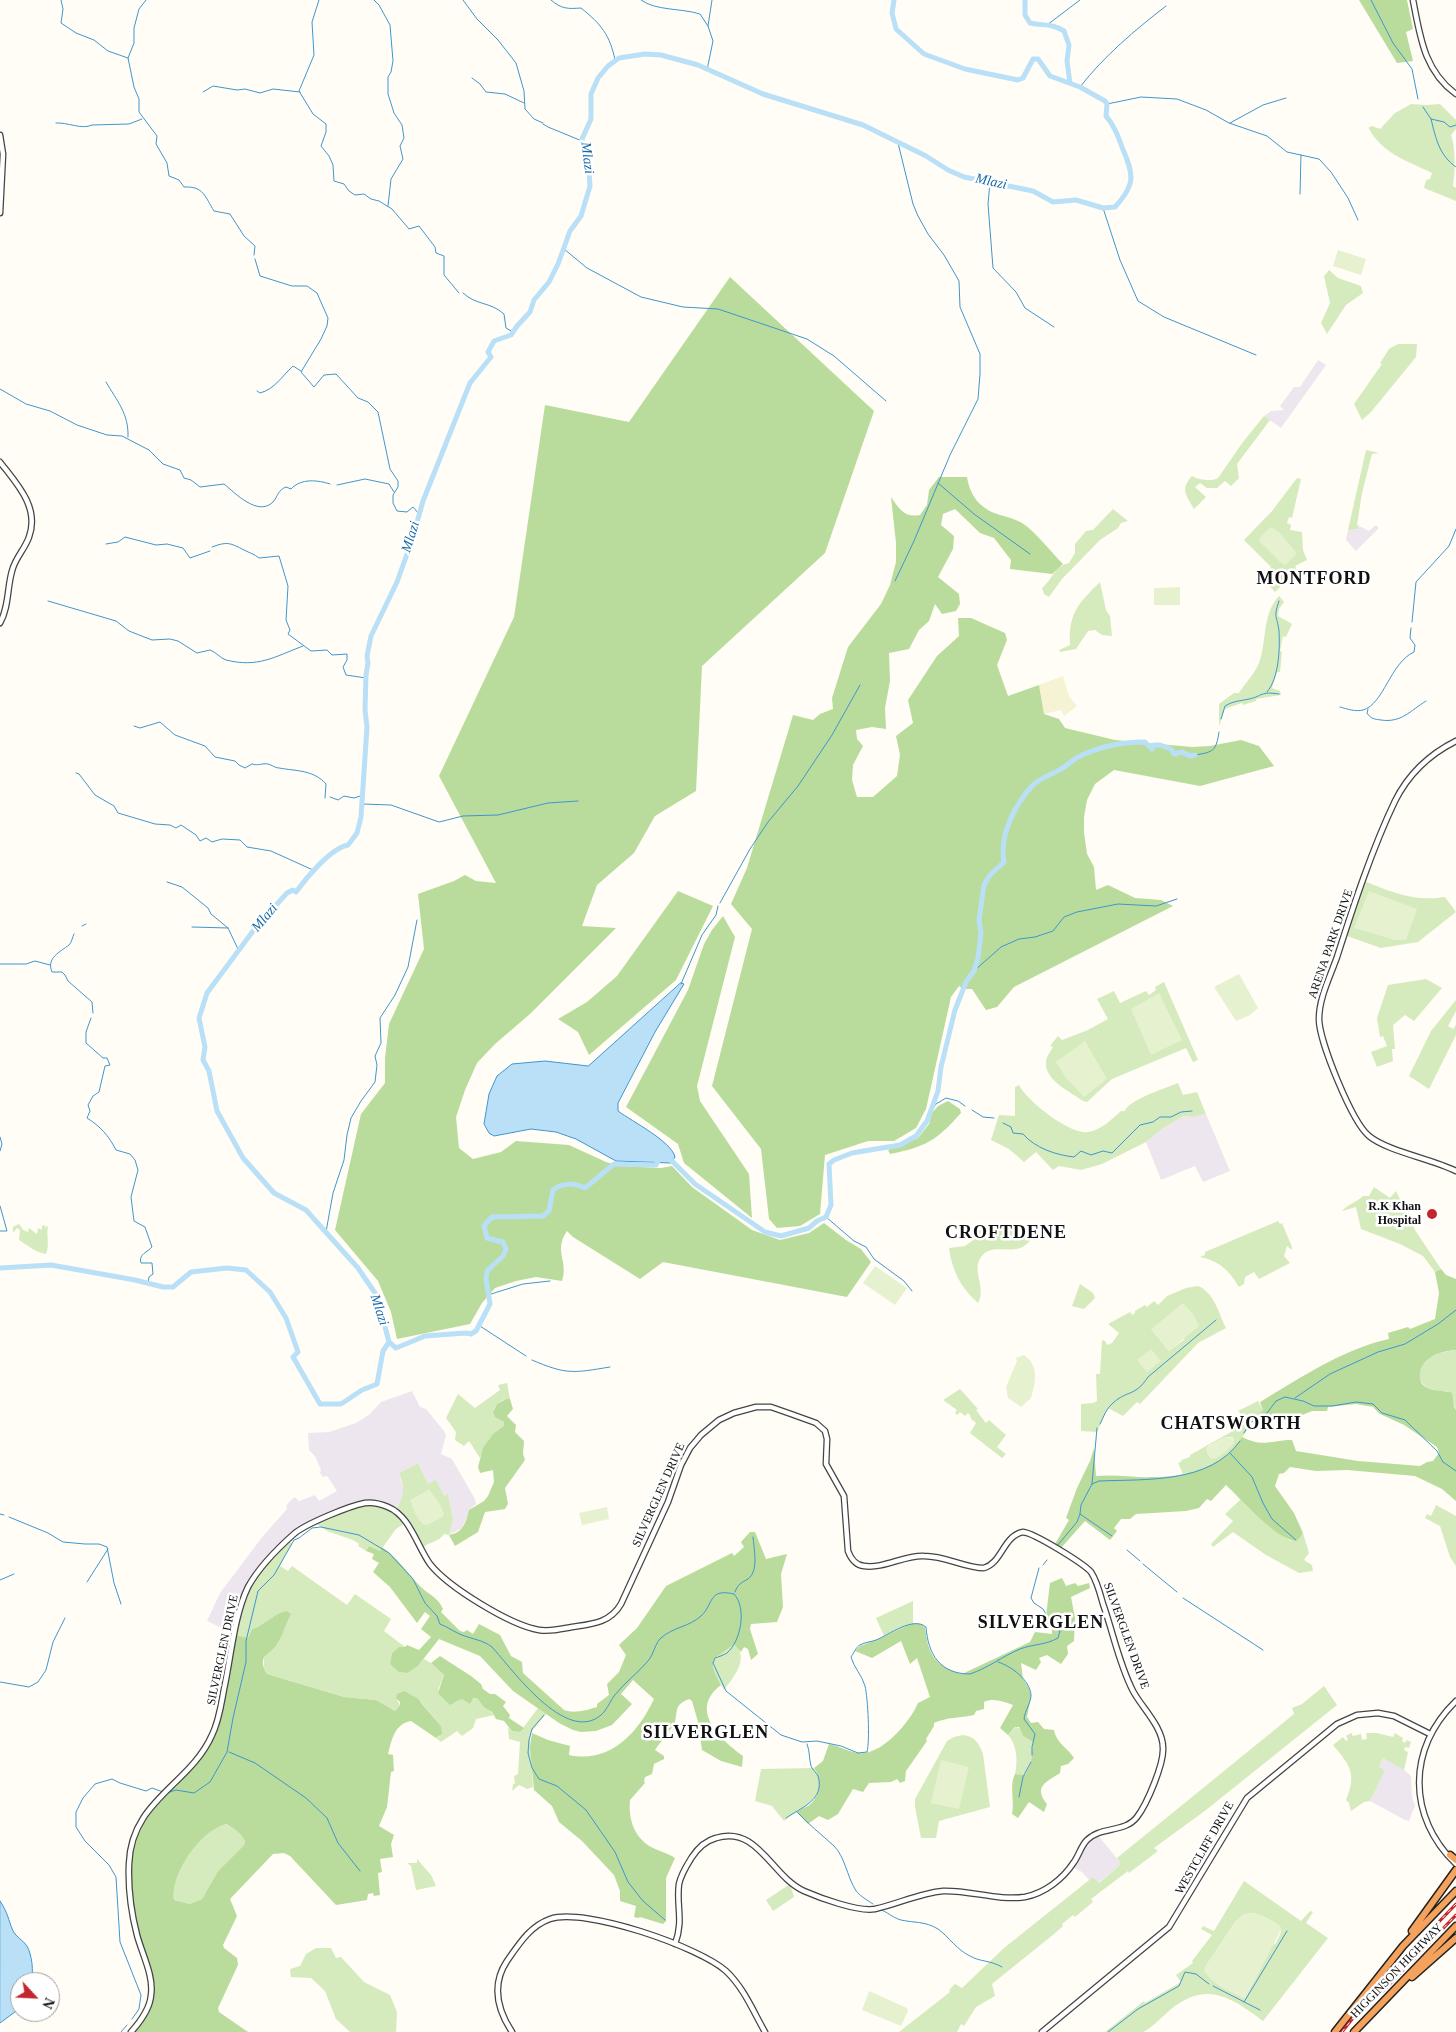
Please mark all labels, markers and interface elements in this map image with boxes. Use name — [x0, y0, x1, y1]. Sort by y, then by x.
water label: Mlazi — [577, 141, 597, 175]
water label: Mlazi — [974, 170, 1008, 194]
water label: Mlazi — [398, 519, 424, 555]
district label: MONTFORD — [1256, 568, 1372, 590]
street label: ARENA PARK DRIVE — [1305, 887, 1357, 1001]
water label: Mlazi — [248, 900, 282, 936]
place label: R.K Khan Hospital — [1368, 1200, 1421, 1228]
marker: R.K Khan Hospital — [1425, 1207, 1439, 1221]
district label: CROFTDENE — [944, 1222, 1068, 1244]
water label: Mlazi — [366, 1292, 392, 1328]
district label: CHATSWORTH — [1159, 1413, 1303, 1435]
street label: SILVERGLEN DRIVE — [630, 1441, 688, 1549]
street label: SILVERGLEN DRIVE — [1100, 1581, 1152, 1691]
street label: SILVERGLEN DRIVE — [204, 1593, 242, 1707]
district label: SILVERGLEN — [977, 1612, 1105, 1634]
district label: SILVERGLEN — [642, 1722, 770, 1744]
street label: WESTCLIFF DRIVE — [1173, 1799, 1237, 1897]
street label: HIGGINSON HIGHWAY — [1348, 1921, 1446, 2021]
north arrow — [10, 1972, 60, 2022]
text: N — [39, 1995, 57, 2011]

